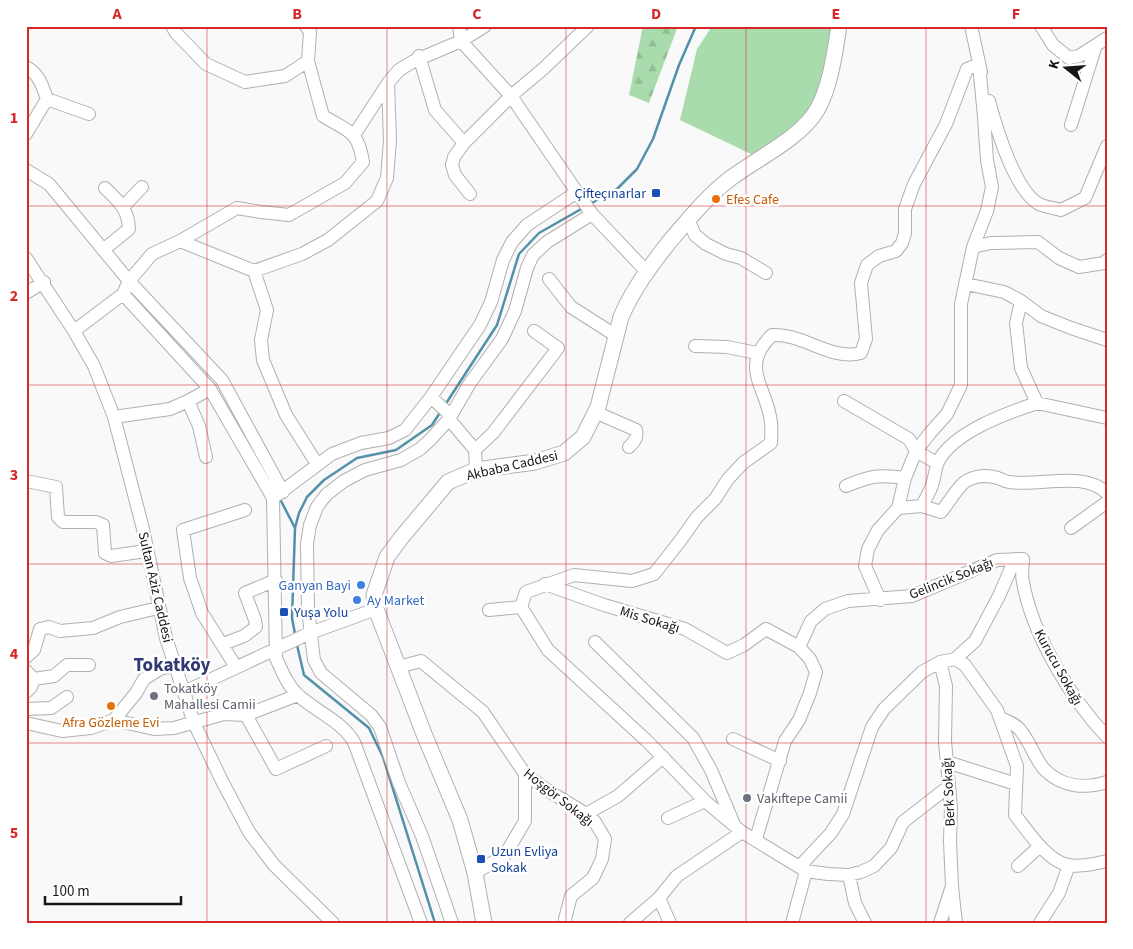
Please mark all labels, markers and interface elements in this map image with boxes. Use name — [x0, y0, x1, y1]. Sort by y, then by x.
text: A — [111, 3, 122, 25]
text: B — [292, 3, 302, 25]
text: C — [472, 3, 482, 25]
text: D — [651, 3, 661, 25]
text: E — [832, 3, 840, 25]
text: F — [1012, 3, 1020, 25]
north arrow — [1040, 42, 1090, 92]
text: K — [1044, 57, 1065, 72]
text: 1 — [10, 107, 18, 129]
place label: Çifteçınarlar — [575, 184, 646, 204]
marker: Çifteçınarlar — [650, 187, 662, 199]
place label: Efes Cafe — [726, 190, 779, 210]
marker: Efes Cafe — [710, 193, 722, 205]
text: 2 — [10, 285, 18, 307]
street label: Akbaba Caddesi — [464, 446, 560, 486]
text: 3 — [10, 464, 18, 486]
street label: Sultan Aziz Caddesi — [133, 530, 178, 645]
street label: Gelincik Sokağı — [906, 553, 996, 605]
place label: Ganyan Bayi — [279, 576, 351, 596]
marker: Ganyan Bayi — [355, 579, 367, 591]
place label: Ay Market — [367, 591, 424, 611]
marker: Ay Market — [351, 594, 363, 606]
street label: Mis Sokağı — [617, 601, 682, 639]
place label: Yuşa Yolu — [293, 603, 348, 623]
marker: Yuşa Yolu — [278, 606, 290, 618]
street label: Kurucu Sokağı — [1029, 626, 1087, 709]
text: 4 — [10, 643, 19, 665]
district label: Tokatköy — [134, 652, 211, 679]
place label: Tokatköy Mahallesi Camii — [164, 679, 256, 715]
marker: Tokatköy Mahallesi Camii — [148, 690, 160, 702]
marker: Afra Gözleme Evi — [105, 700, 117, 712]
place label: Afra Gözleme Evi — [62, 713, 160, 733]
street label: Berk Sokağı — [937, 757, 961, 827]
street label: Hoşgör Sokağı — [519, 764, 598, 832]
place label: Vakıftepe Camii — [757, 789, 847, 809]
marker: Vakıftepe Camii — [741, 792, 753, 804]
text: 5 — [10, 822, 18, 844]
place label: Uzun Evliya Sokak — [491, 842, 558, 878]
marker: Uzun Evliya Sokak — [475, 853, 487, 865]
scale bar — [45, 874, 181, 906]
text: 100 m — [52, 881, 90, 902]

